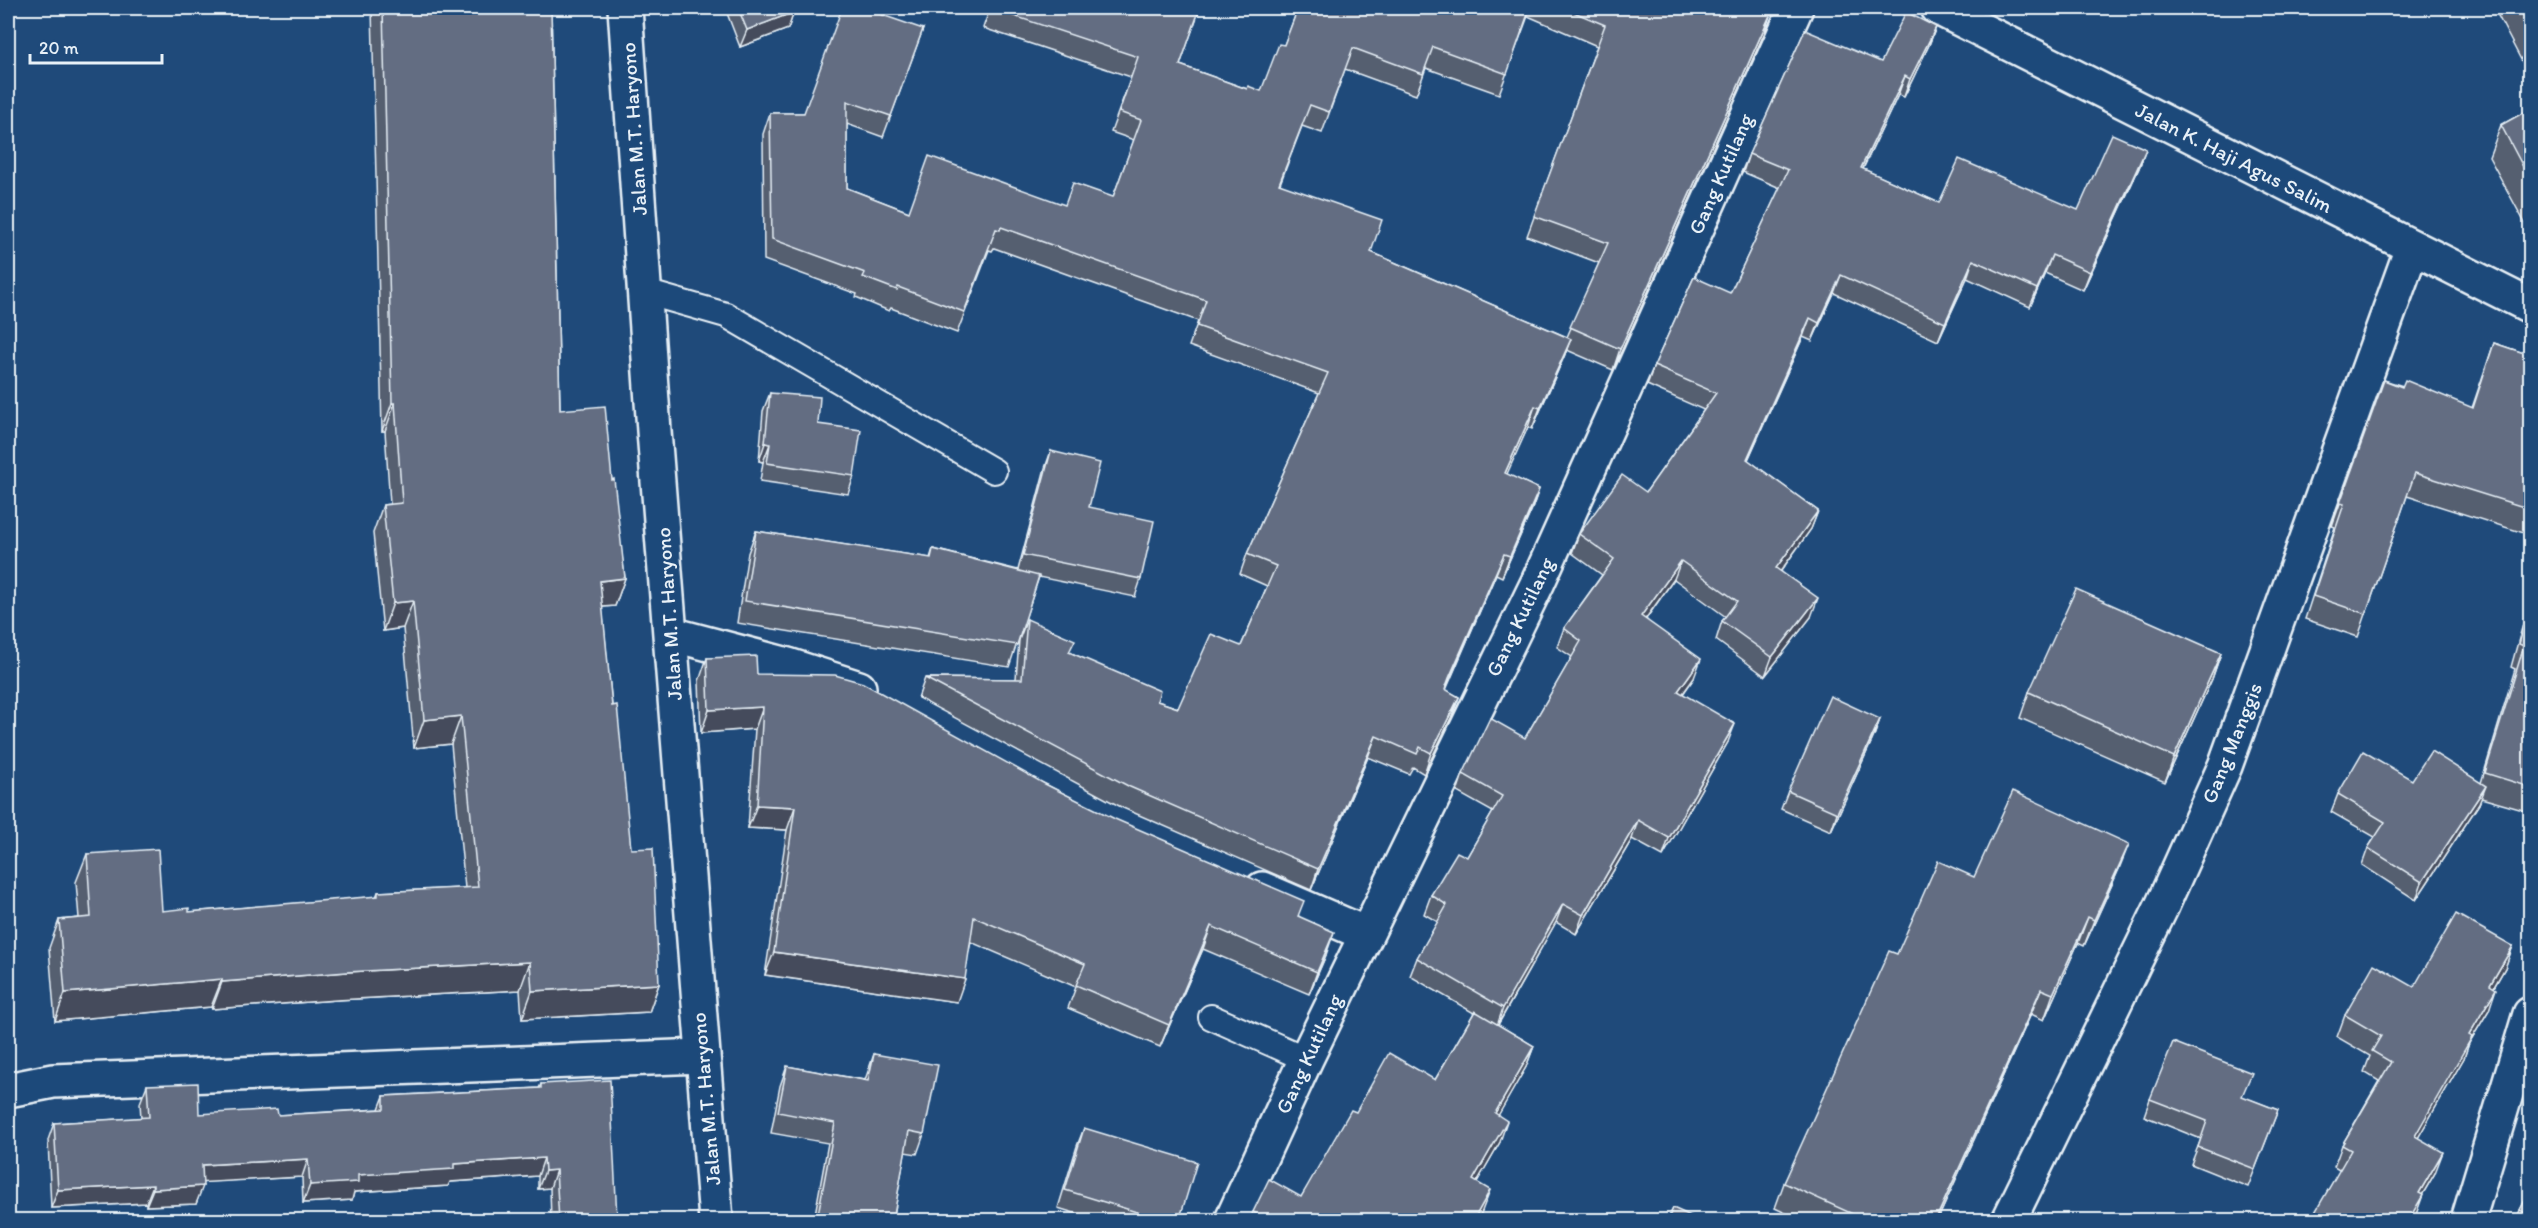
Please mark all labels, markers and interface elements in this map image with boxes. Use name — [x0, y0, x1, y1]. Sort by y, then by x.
scale bar — [30, 27, 162, 65]
text: 20 m — [39, 37, 79, 59]
street label: Jalan M.T. Haryono — [615, 42, 652, 217]
street label: Jalan K. Haji Agus Salim — [2132, 97, 2337, 218]
street label: Gang Kutilang — [1683, 109, 1758, 238]
street label: Jalan M.T. Haryono — [650, 527, 687, 702]
street label: Gang Kutilang — [1480, 553, 1559, 680]
street label: Gang Manggis — [2196, 679, 2267, 807]
street label: Gang Kutilang — [1270, 990, 1347, 1118]
street label: Jalan M.T. Haryono — [685, 1011, 726, 1187]

